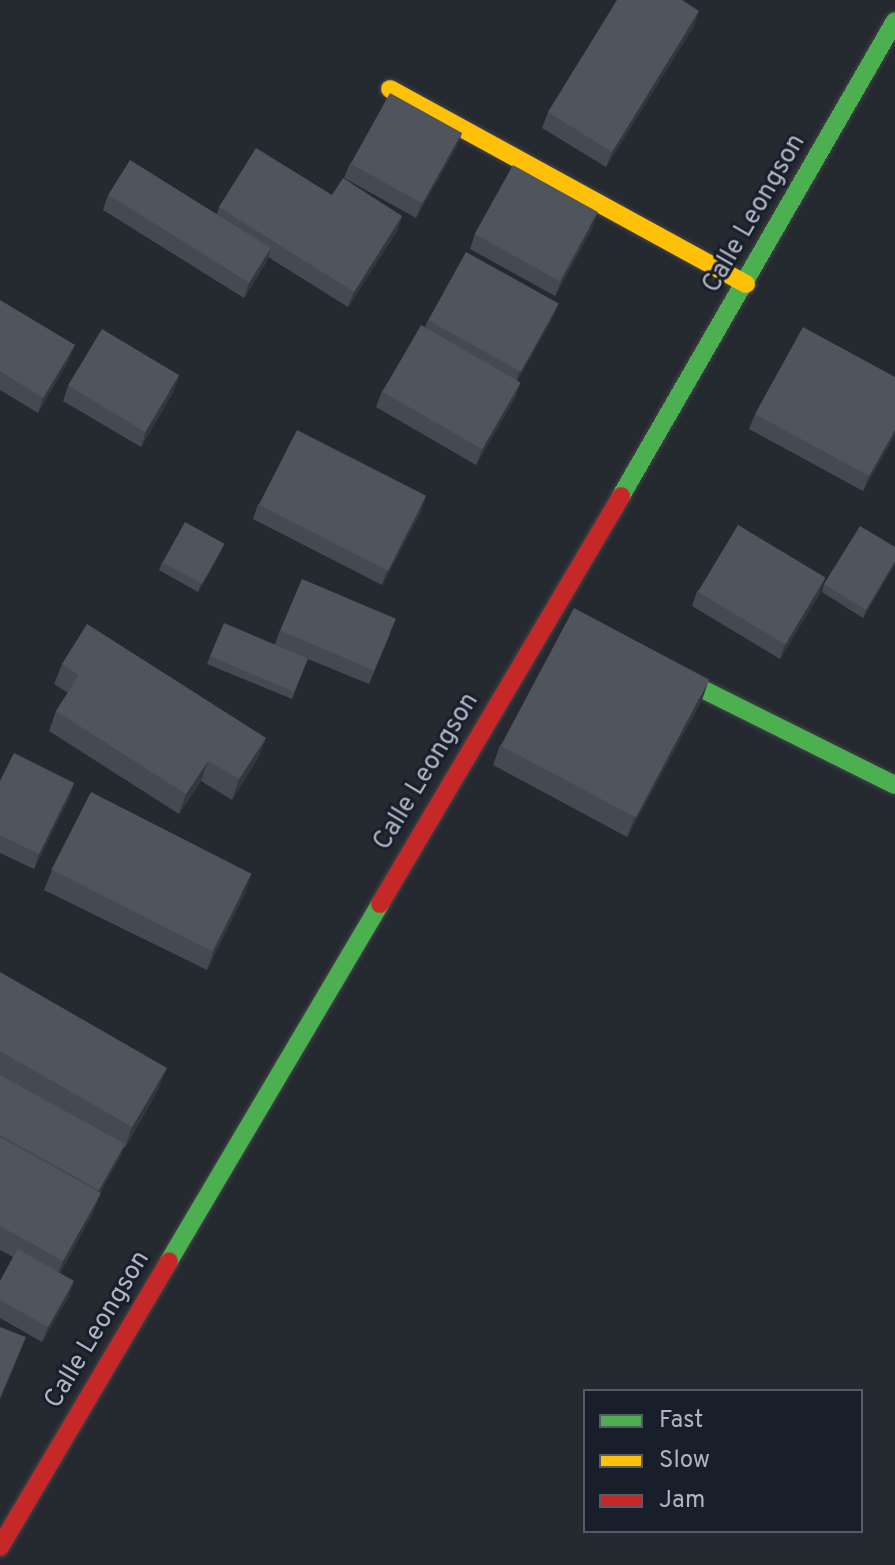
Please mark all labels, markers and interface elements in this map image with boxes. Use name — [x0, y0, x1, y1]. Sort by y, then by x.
street label: Calle Leongson — [697, 129, 813, 299]
street label: Calle Leongson — [368, 688, 486, 856]
street label: Calle Leongson — [39, 1246, 157, 1414]
legend — [583, 1389, 863, 1533]
text: Fast — [659, 1406, 703, 1436]
text: Slow — [659, 1446, 710, 1476]
text: Jam — [659, 1486, 705, 1516]

